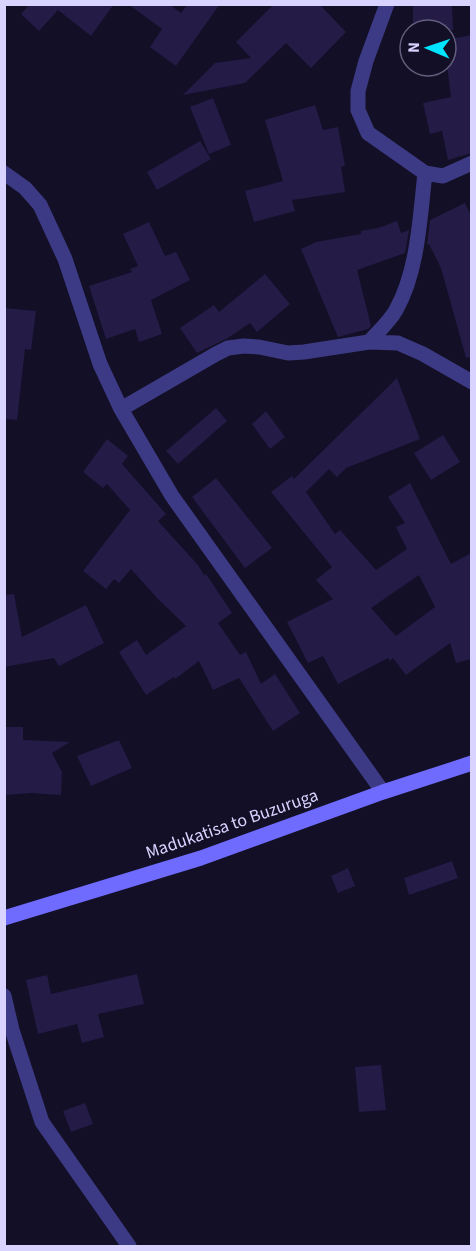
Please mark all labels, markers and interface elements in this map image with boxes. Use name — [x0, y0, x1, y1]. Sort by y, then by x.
north arrow — [398, 18, 458, 78]
text: N — [403, 42, 425, 53]
street label: Madukatisa to Buzuruga — [142, 783, 322, 865]

